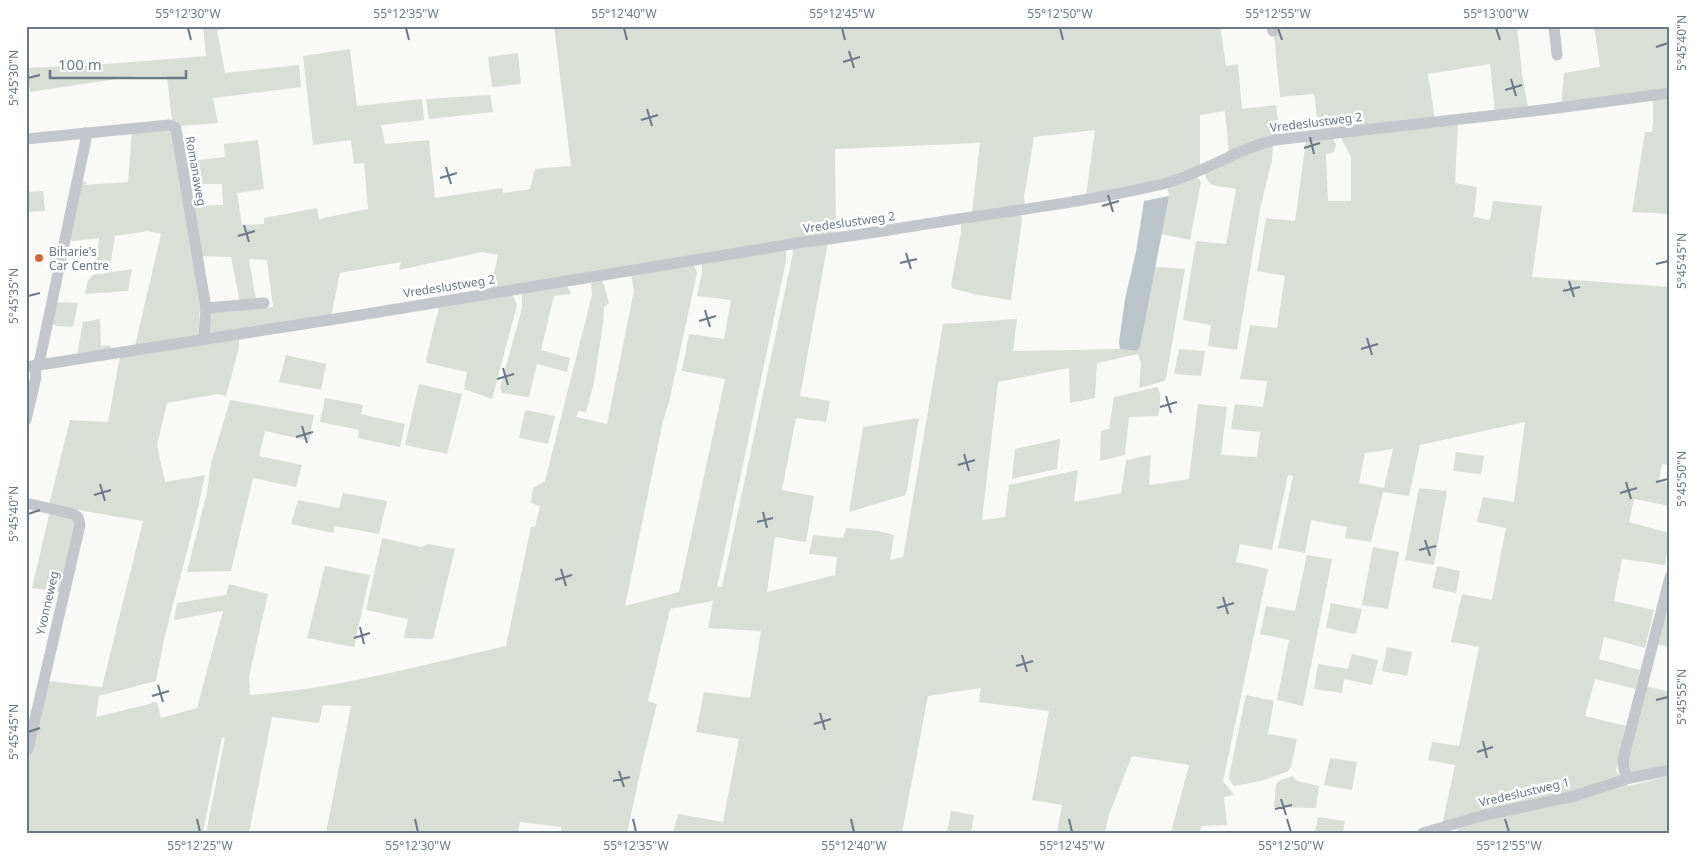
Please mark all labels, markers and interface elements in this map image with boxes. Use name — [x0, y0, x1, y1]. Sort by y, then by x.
text: 55°12'30"W — [155, 5, 221, 22]
text: 55°12'35"W — [373, 5, 439, 22]
text: 55°12'40"W — [591, 5, 657, 22]
text: 55°12'45"W — [809, 5, 875, 22]
text: 55°12'50"W — [1027, 5, 1093, 22]
text: 55°12'55"W — [1245, 5, 1311, 22]
text: 55°13'00"W — [1463, 5, 1529, 22]
text: 5°45'40"N — [1673, 15, 1690, 71]
scale bar — [50, 48, 186, 80]
text: 5°45'30"N — [5, 50, 22, 106]
text: 100 m — [58, 54, 102, 74]
street label: Vredeslustweg 2 — [1269, 108, 1363, 136]
street label: Romanaweg — [182, 135, 210, 207]
street label: Vredeslustweg 2 — [802, 207, 896, 237]
text: 5°45'45"N — [1673, 233, 1690, 289]
place label: Biharie's Car Centre — [49, 243, 109, 274]
marker: Biharie's Car Centre — [33, 252, 45, 264]
text: 5°45'35"N — [5, 268, 22, 324]
street label: Vredeslustweg 2 — [402, 270, 496, 302]
text: 5°45'50"N — [1673, 451, 1690, 507]
text: 5°45'40"N — [5, 486, 22, 542]
street label: Yvonneweg — [31, 569, 63, 637]
text: 5°45'55"N — [1673, 669, 1690, 725]
text: 5°45'45"N — [5, 704, 22, 760]
street label: Vredeslustweg 1 — [1477, 773, 1571, 811]
text: 55°12'25"W — [167, 837, 233, 854]
text: 55°12'30"W — [385, 837, 451, 854]
text: 55°12'35"W — [603, 837, 669, 854]
text: 55°12'40"W — [821, 837, 887, 854]
text: 55°12'45"W — [1039, 837, 1105, 854]
text: 55°12'50"W — [1258, 837, 1324, 854]
text: 55°12'55"W — [1476, 837, 1542, 854]

